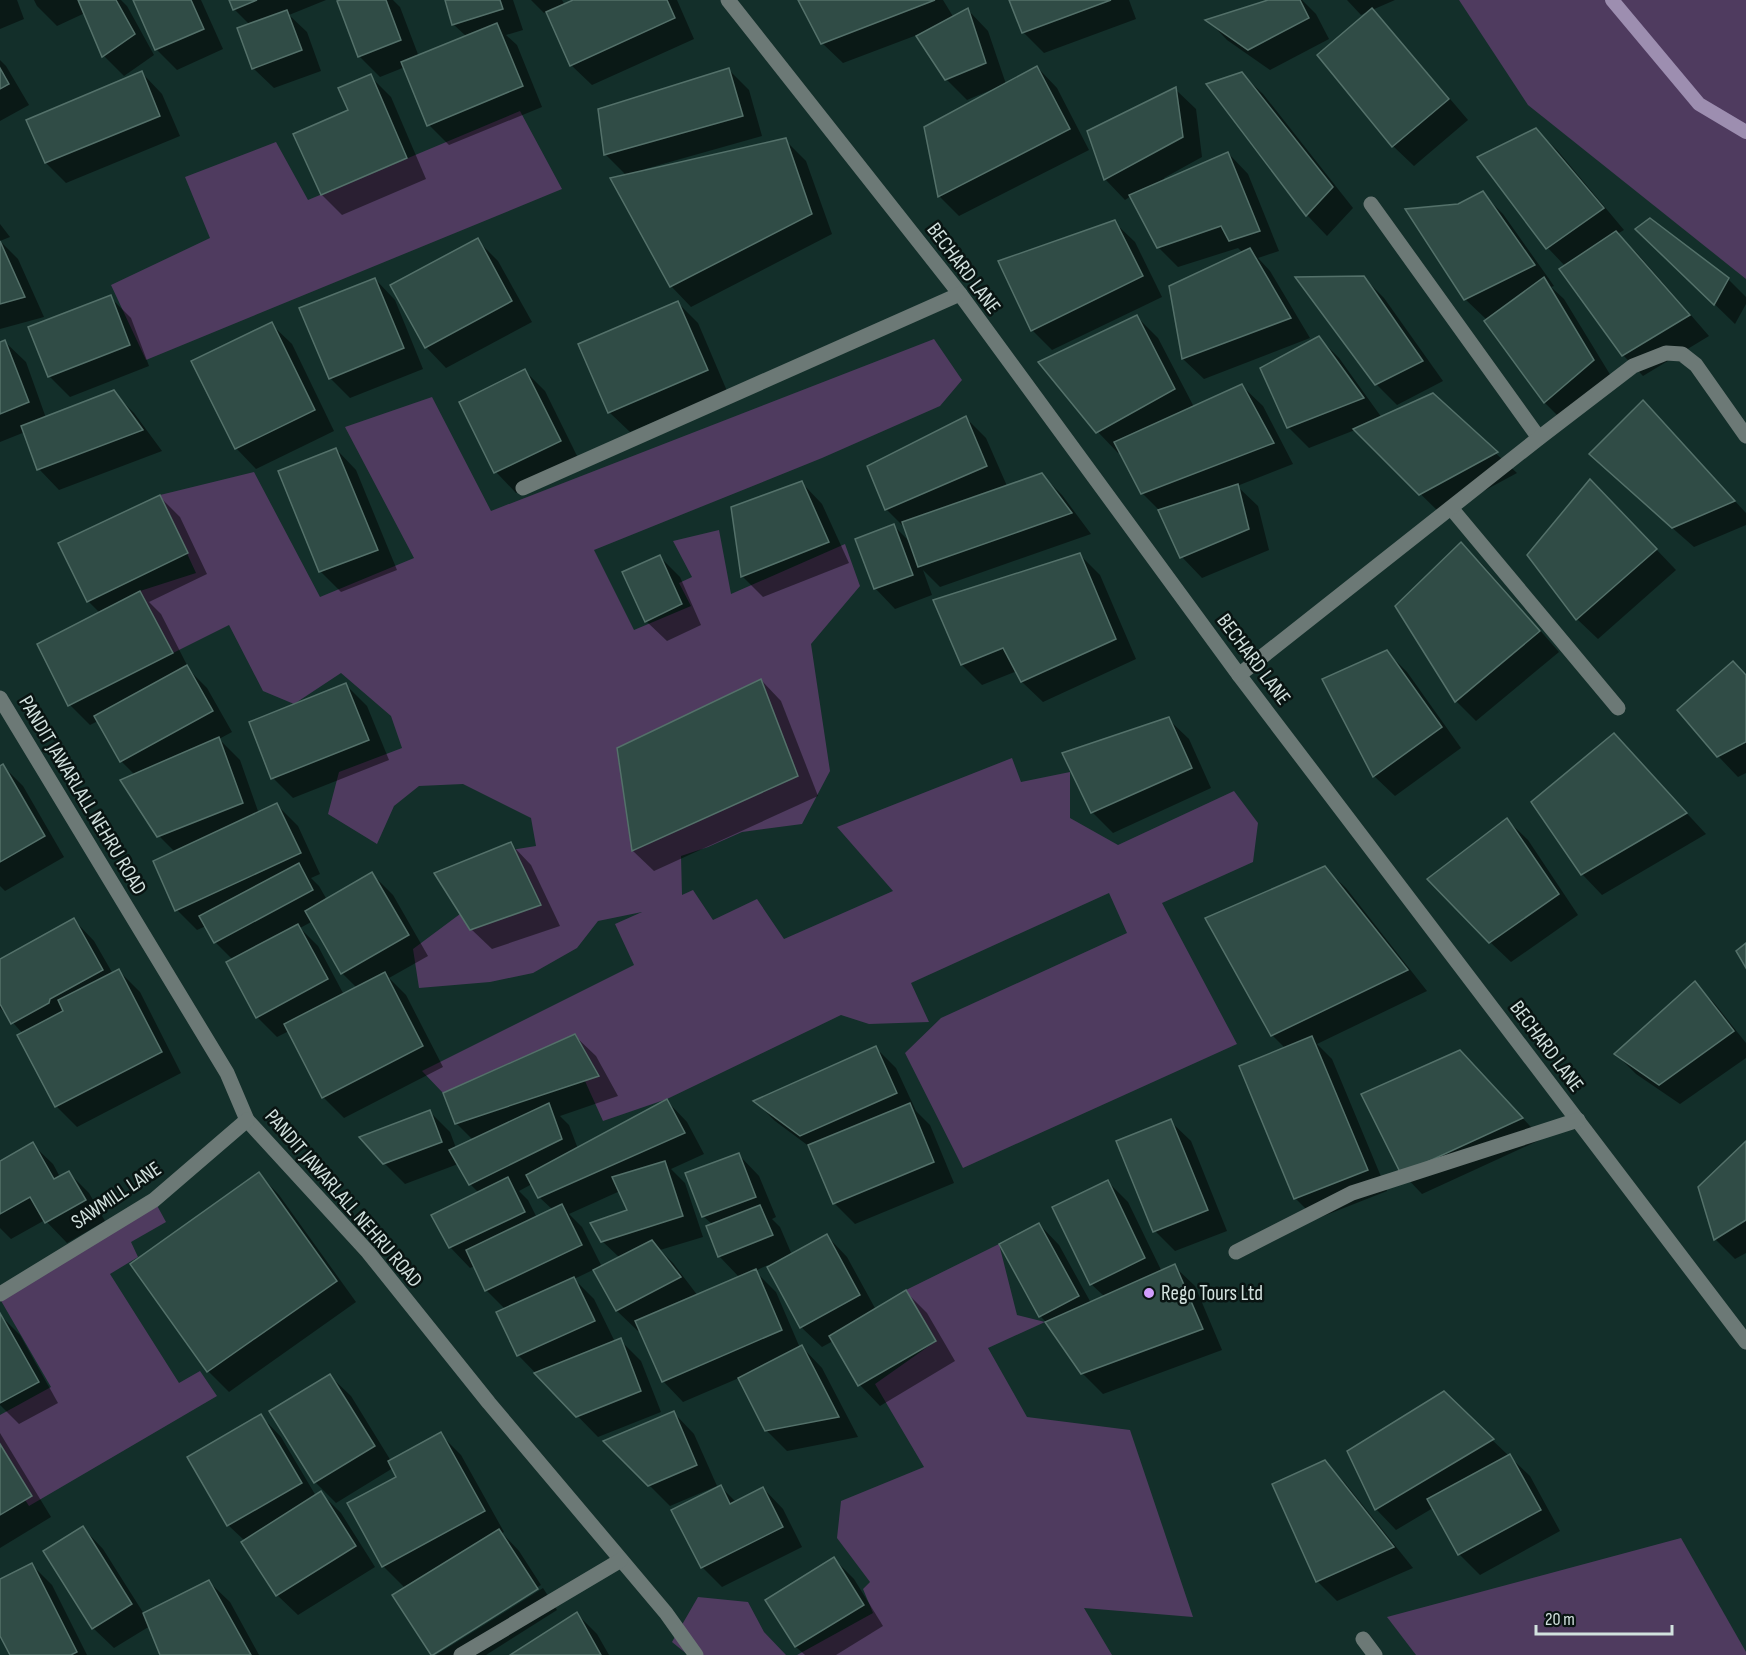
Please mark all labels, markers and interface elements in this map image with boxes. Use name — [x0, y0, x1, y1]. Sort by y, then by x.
street label: BECHARD LANE — [921, 218, 1006, 319]
street label: BECHARD LANE — [1211, 609, 1296, 710]
street label: PANDIT JAWARLALL NEHRU ROAD — [13, 691, 152, 899]
street label: BECHARD LANE — [1504, 996, 1589, 1097]
street label: PANDIT JAWARLALL NEHRU ROAD — [260, 1104, 428, 1292]
street label: SAWMILL LANE — [67, 1156, 166, 1235]
place label: Rego Tours Ltd — [1161, 1281, 1263, 1306]
marker: Rego Tours Ltd — [1142, 1286, 1156, 1300]
scale bar — [1536, 1598, 1672, 1636]
text: 20 m — [1545, 1609, 1575, 1630]

